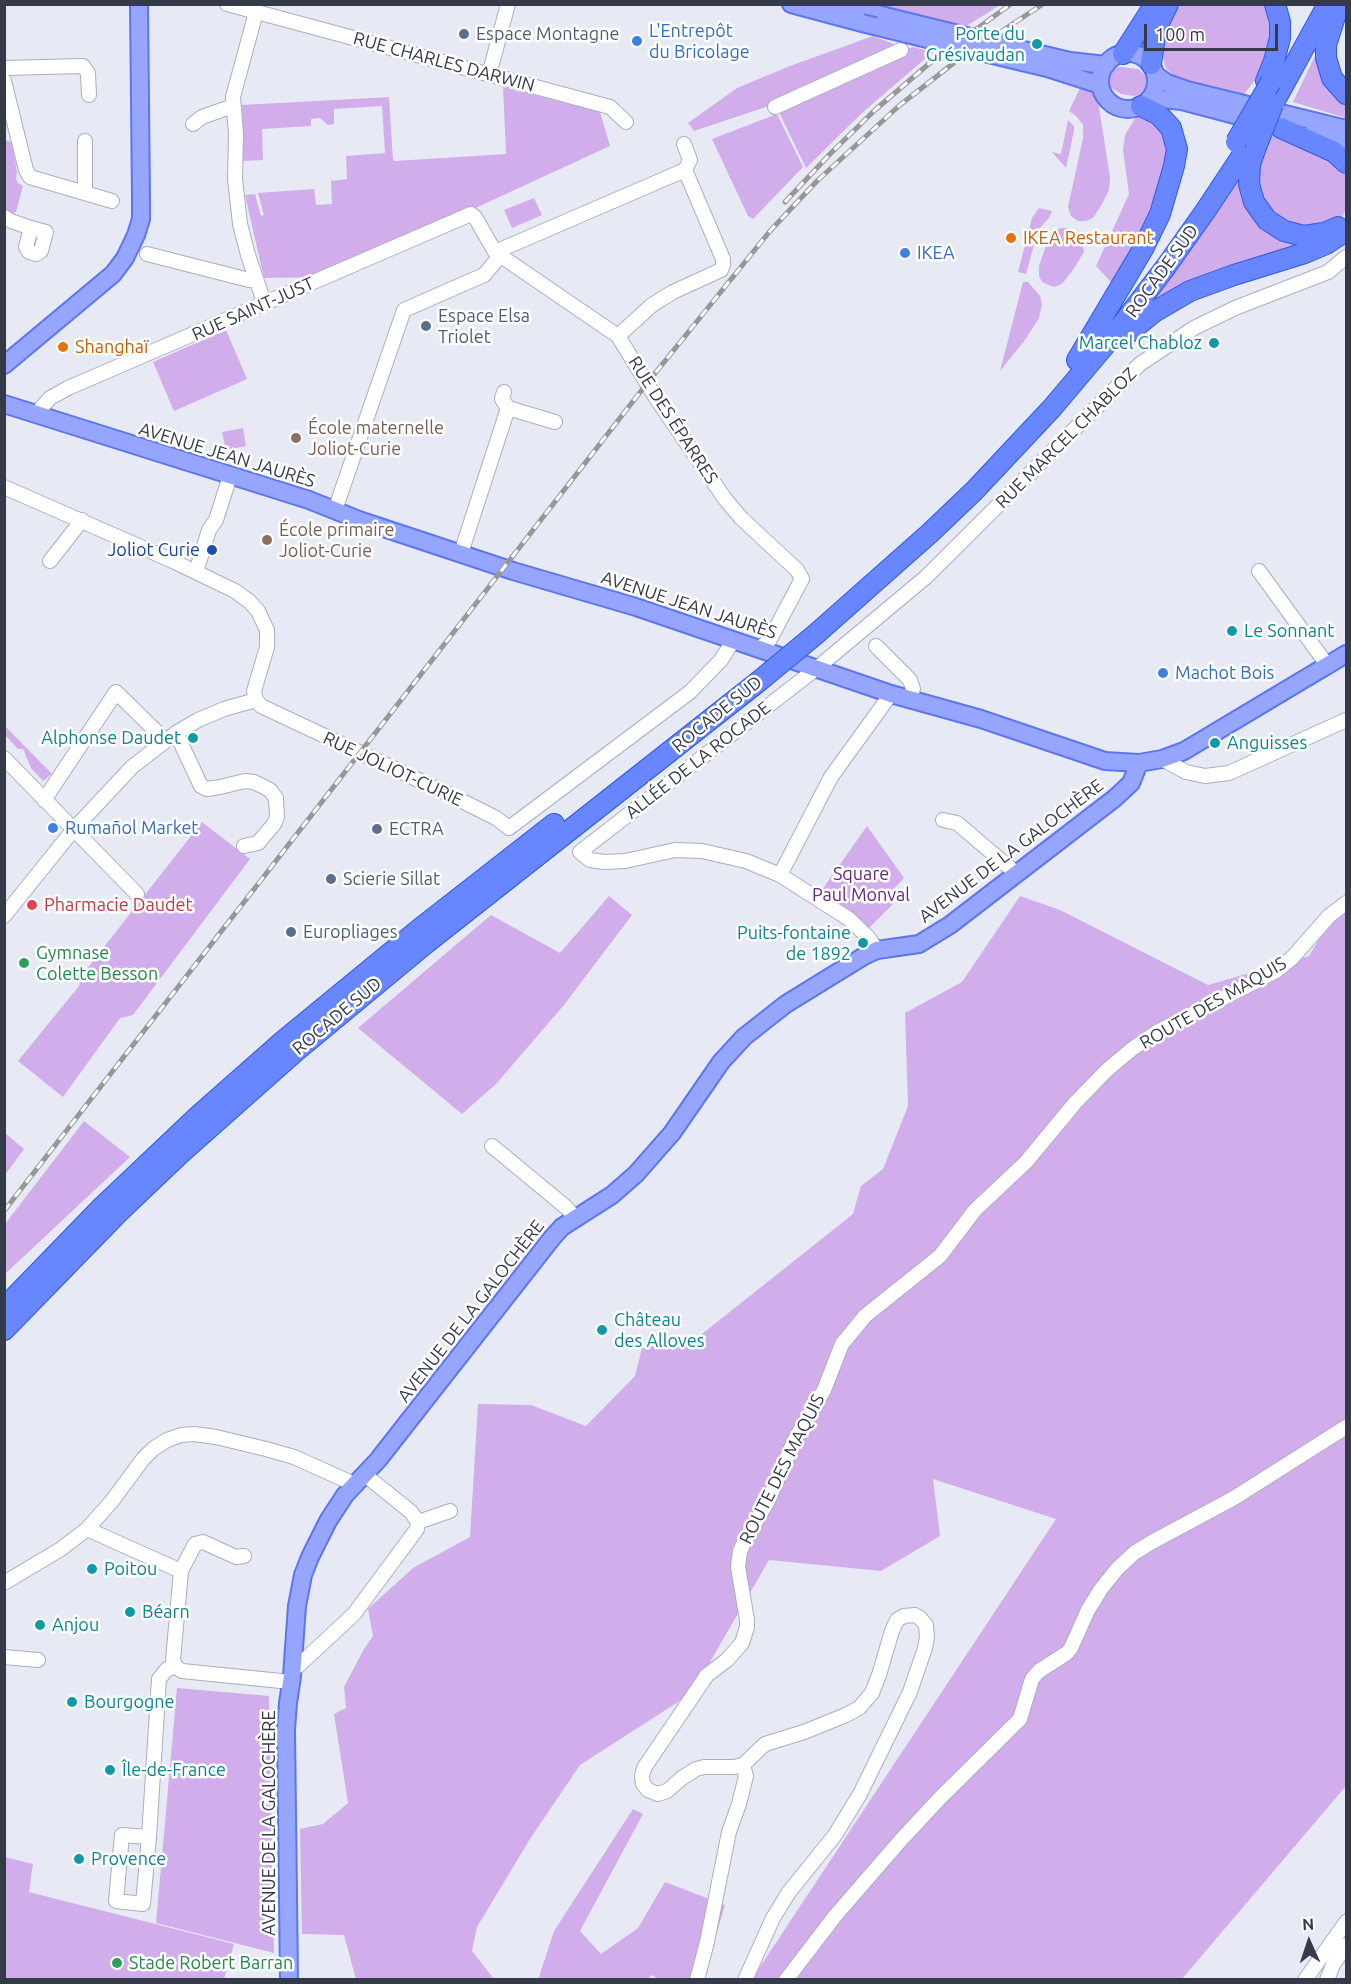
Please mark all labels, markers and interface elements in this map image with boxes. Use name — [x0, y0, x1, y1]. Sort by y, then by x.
scale bar — [1147, 12, 1280, 50]
place label: L'Entrepôt du Bricolage — [649, 20, 750, 63]
place label: Espace Montagne — [476, 23, 619, 45]
place label: Porte du Grésivaudan — [926, 23, 1025, 66]
text: 100 m — [1155, 24, 1205, 44]
street label: RUE CHARLES DARWIN — [351, 27, 537, 97]
marker: Espace Montagne — [457, 27, 471, 41]
marker: L'Entrepôt du Bricolage — [630, 34, 644, 48]
marker: Porte du Grésivaudan — [1030, 37, 1044, 51]
street label: ROCADE SUD — [1121, 220, 1203, 322]
place label: IKEA Restaurant — [1023, 227, 1154, 249]
marker: IKEA Restaurant — [1004, 231, 1018, 245]
place label: IKEA — [917, 242, 955, 264]
marker: IKEA — [898, 246, 912, 260]
street label: RUE SAINT-JUST — [189, 272, 317, 346]
place label: Espace Elsa Triolet — [438, 305, 530, 348]
marker: Espace Elsa Triolet — [419, 319, 433, 333]
place label: Marcel Chabloz — [1079, 332, 1202, 354]
place label: Shanghaï — [75, 336, 148, 358]
marker: Marcel Chabloz — [1207, 336, 1221, 350]
marker: Shanghaï — [56, 340, 70, 354]
street label: RUE DES ÉPARRES — [624, 352, 722, 488]
street label: RUE MARCEL CHABLOZ — [991, 363, 1141, 513]
place label: École maternelle Joliot-Curie — [308, 417, 444, 460]
street label: AVENUE JEAN JAURÈS — [136, 418, 318, 492]
marker: École maternelle Joliot-Curie — [289, 431, 303, 445]
place label: École primaire Joliot-Curie — [279, 519, 394, 562]
marker: École primaire Joliot-Curie — [260, 533, 274, 547]
place label: Joliot Curie — [108, 539, 200, 561]
marker: Joliot Curie — [205, 543, 219, 557]
street label: AVENUE JEAN JAURÈS — [599, 566, 779, 644]
place label: Le Sonnant — [1244, 620, 1334, 642]
marker: Le Sonnant — [1225, 624, 1239, 638]
place label: Machot Bois — [1175, 662, 1274, 684]
marker: Machot Bois — [1156, 666, 1170, 680]
street label: ROCADE SUD — [668, 671, 766, 757]
street label: ALLÉE DE LA ROCADE — [621, 697, 775, 823]
place label: Alphonse Daudet — [41, 727, 181, 749]
street label: RUE JOLIOT-CURIE — [320, 727, 466, 811]
marker: Alphonse Daudet — [186, 731, 200, 745]
place label: Anguisses — [1227, 732, 1307, 754]
marker: Anguisses — [1208, 736, 1222, 750]
street label: AVENUE DE LA GALOCHÈRE — [915, 775, 1107, 927]
place label: Rumañol Market — [65, 817, 198, 839]
place label: ECTRA — [389, 818, 444, 840]
marker: Rumañol Market — [46, 821, 60, 835]
marker: ECTRA — [370, 822, 384, 836]
park label: Square Paul Monval — [812, 863, 910, 906]
place label: Scierie Sillat — [343, 868, 440, 890]
marker: Scierie Sillat — [324, 872, 338, 886]
place label: Pharmacie Daudet — [44, 894, 192, 916]
marker: Pharmacie Daudet — [25, 898, 39, 912]
place label: Europliages — [303, 921, 398, 943]
place label: Puits-fontaine de 1892 — [737, 922, 851, 964]
marker: Europliages — [284, 925, 298, 939]
marker: Puits-fontaine de 1892 — [856, 936, 870, 950]
place label: Gymnase Colette Besson — [36, 942, 158, 984]
street label: ROUTE DES MAQUIS — [1136, 952, 1290, 1054]
marker: Gymnase Colette Besson — [17, 956, 31, 970]
street label: ROCADE SUD — [288, 972, 386, 1060]
street label: AVENUE DE LA GALOCHÈRE — [393, 1216, 549, 1406]
place label: Château des Alloves — [614, 1309, 705, 1352]
marker: Château des Alloves — [595, 1323, 609, 1337]
street label: ROUTE DES MAQUIS — [735, 1390, 829, 1548]
place label: Poitou — [104, 1558, 157, 1580]
marker: Poitou — [85, 1562, 99, 1576]
place label: Béarn — [142, 1601, 190, 1623]
marker: Béarn — [123, 1605, 137, 1619]
place label: Anjou — [52, 1614, 99, 1636]
marker: Anjou — [33, 1618, 47, 1632]
place label: Bourgogne — [84, 1691, 174, 1713]
marker: Bourgogne — [65, 1695, 79, 1709]
street label: AVENUE DE LA GALOCHÈRE — [258, 1710, 280, 1936]
place label: Île-de-France — [122, 1759, 226, 1781]
marker: Île-de-France — [103, 1763, 117, 1777]
place label: Provence — [91, 1848, 166, 1870]
marker: Provence — [72, 1852, 86, 1866]
north arrow — [1279, 1912, 1339, 1972]
text: N — [1302, 1915, 1314, 1933]
place label: Stade Robert Barran — [129, 1952, 293, 1974]
marker: Stade Robert Barran — [110, 1956, 124, 1970]

